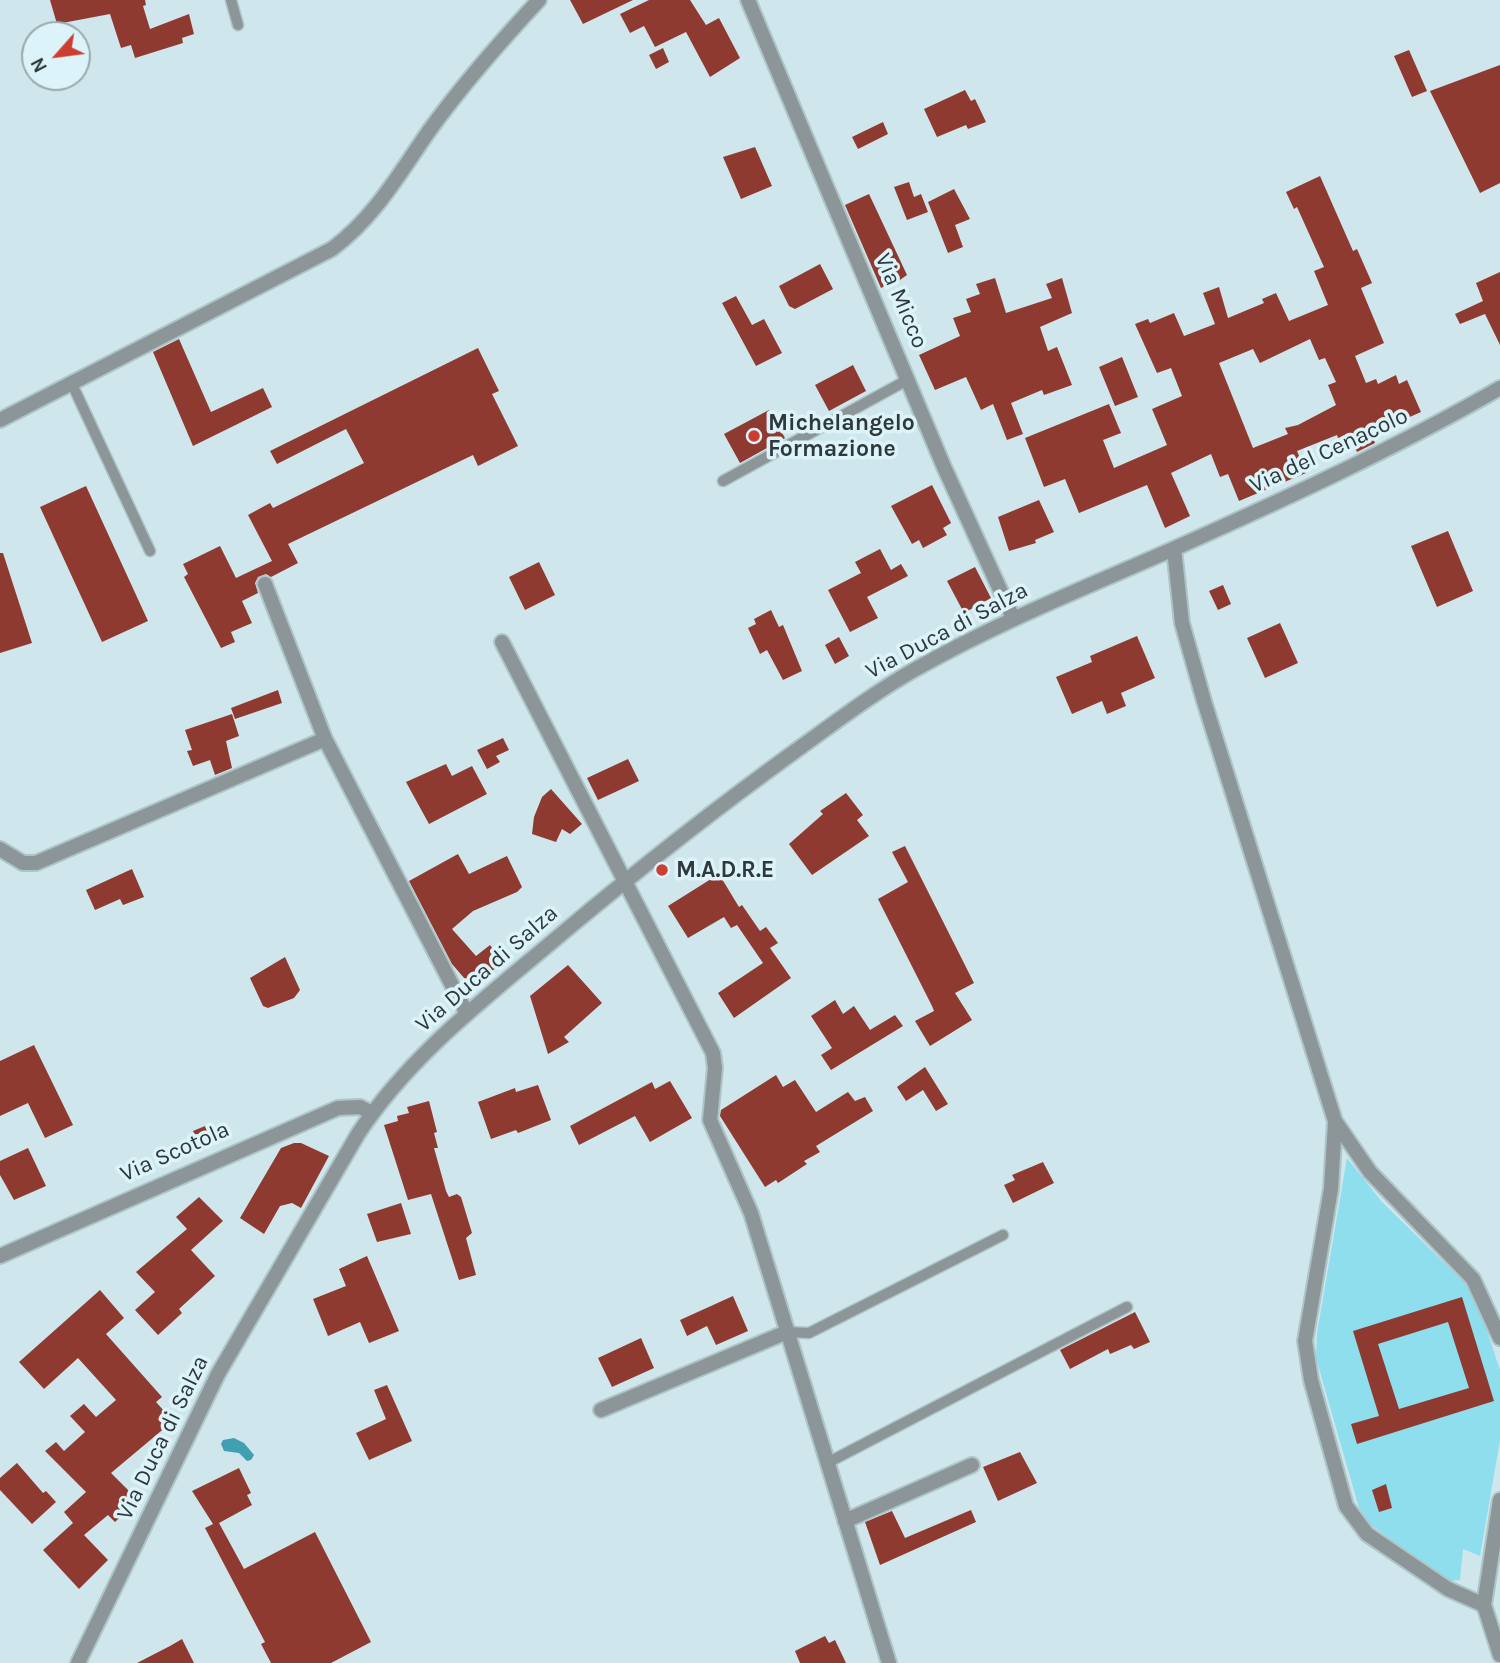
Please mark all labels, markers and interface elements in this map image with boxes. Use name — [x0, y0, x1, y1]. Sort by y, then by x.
north arrow — [21, 21, 91, 91]
text: N — [26, 54, 52, 76]
street label: Via Micco — [869, 249, 933, 353]
street label: Via del Cenacolo — [1246, 402, 1412, 500]
place label: Michelangelo Formazione — [768, 409, 915, 463]
marker: Michelangelo Formazione — [746, 428, 762, 444]
street label: Via Duca di Salza — [861, 577, 1033, 685]
place label: M.A.D.R.E — [676, 856, 774, 884]
marker: M.A.D.R.E — [654, 862, 670, 878]
street label: Via Duca di Salza — [410, 900, 564, 1038]
street label: Via Scotola — [116, 1116, 234, 1188]
street label: Via Duca di Salza — [111, 1351, 215, 1525]

